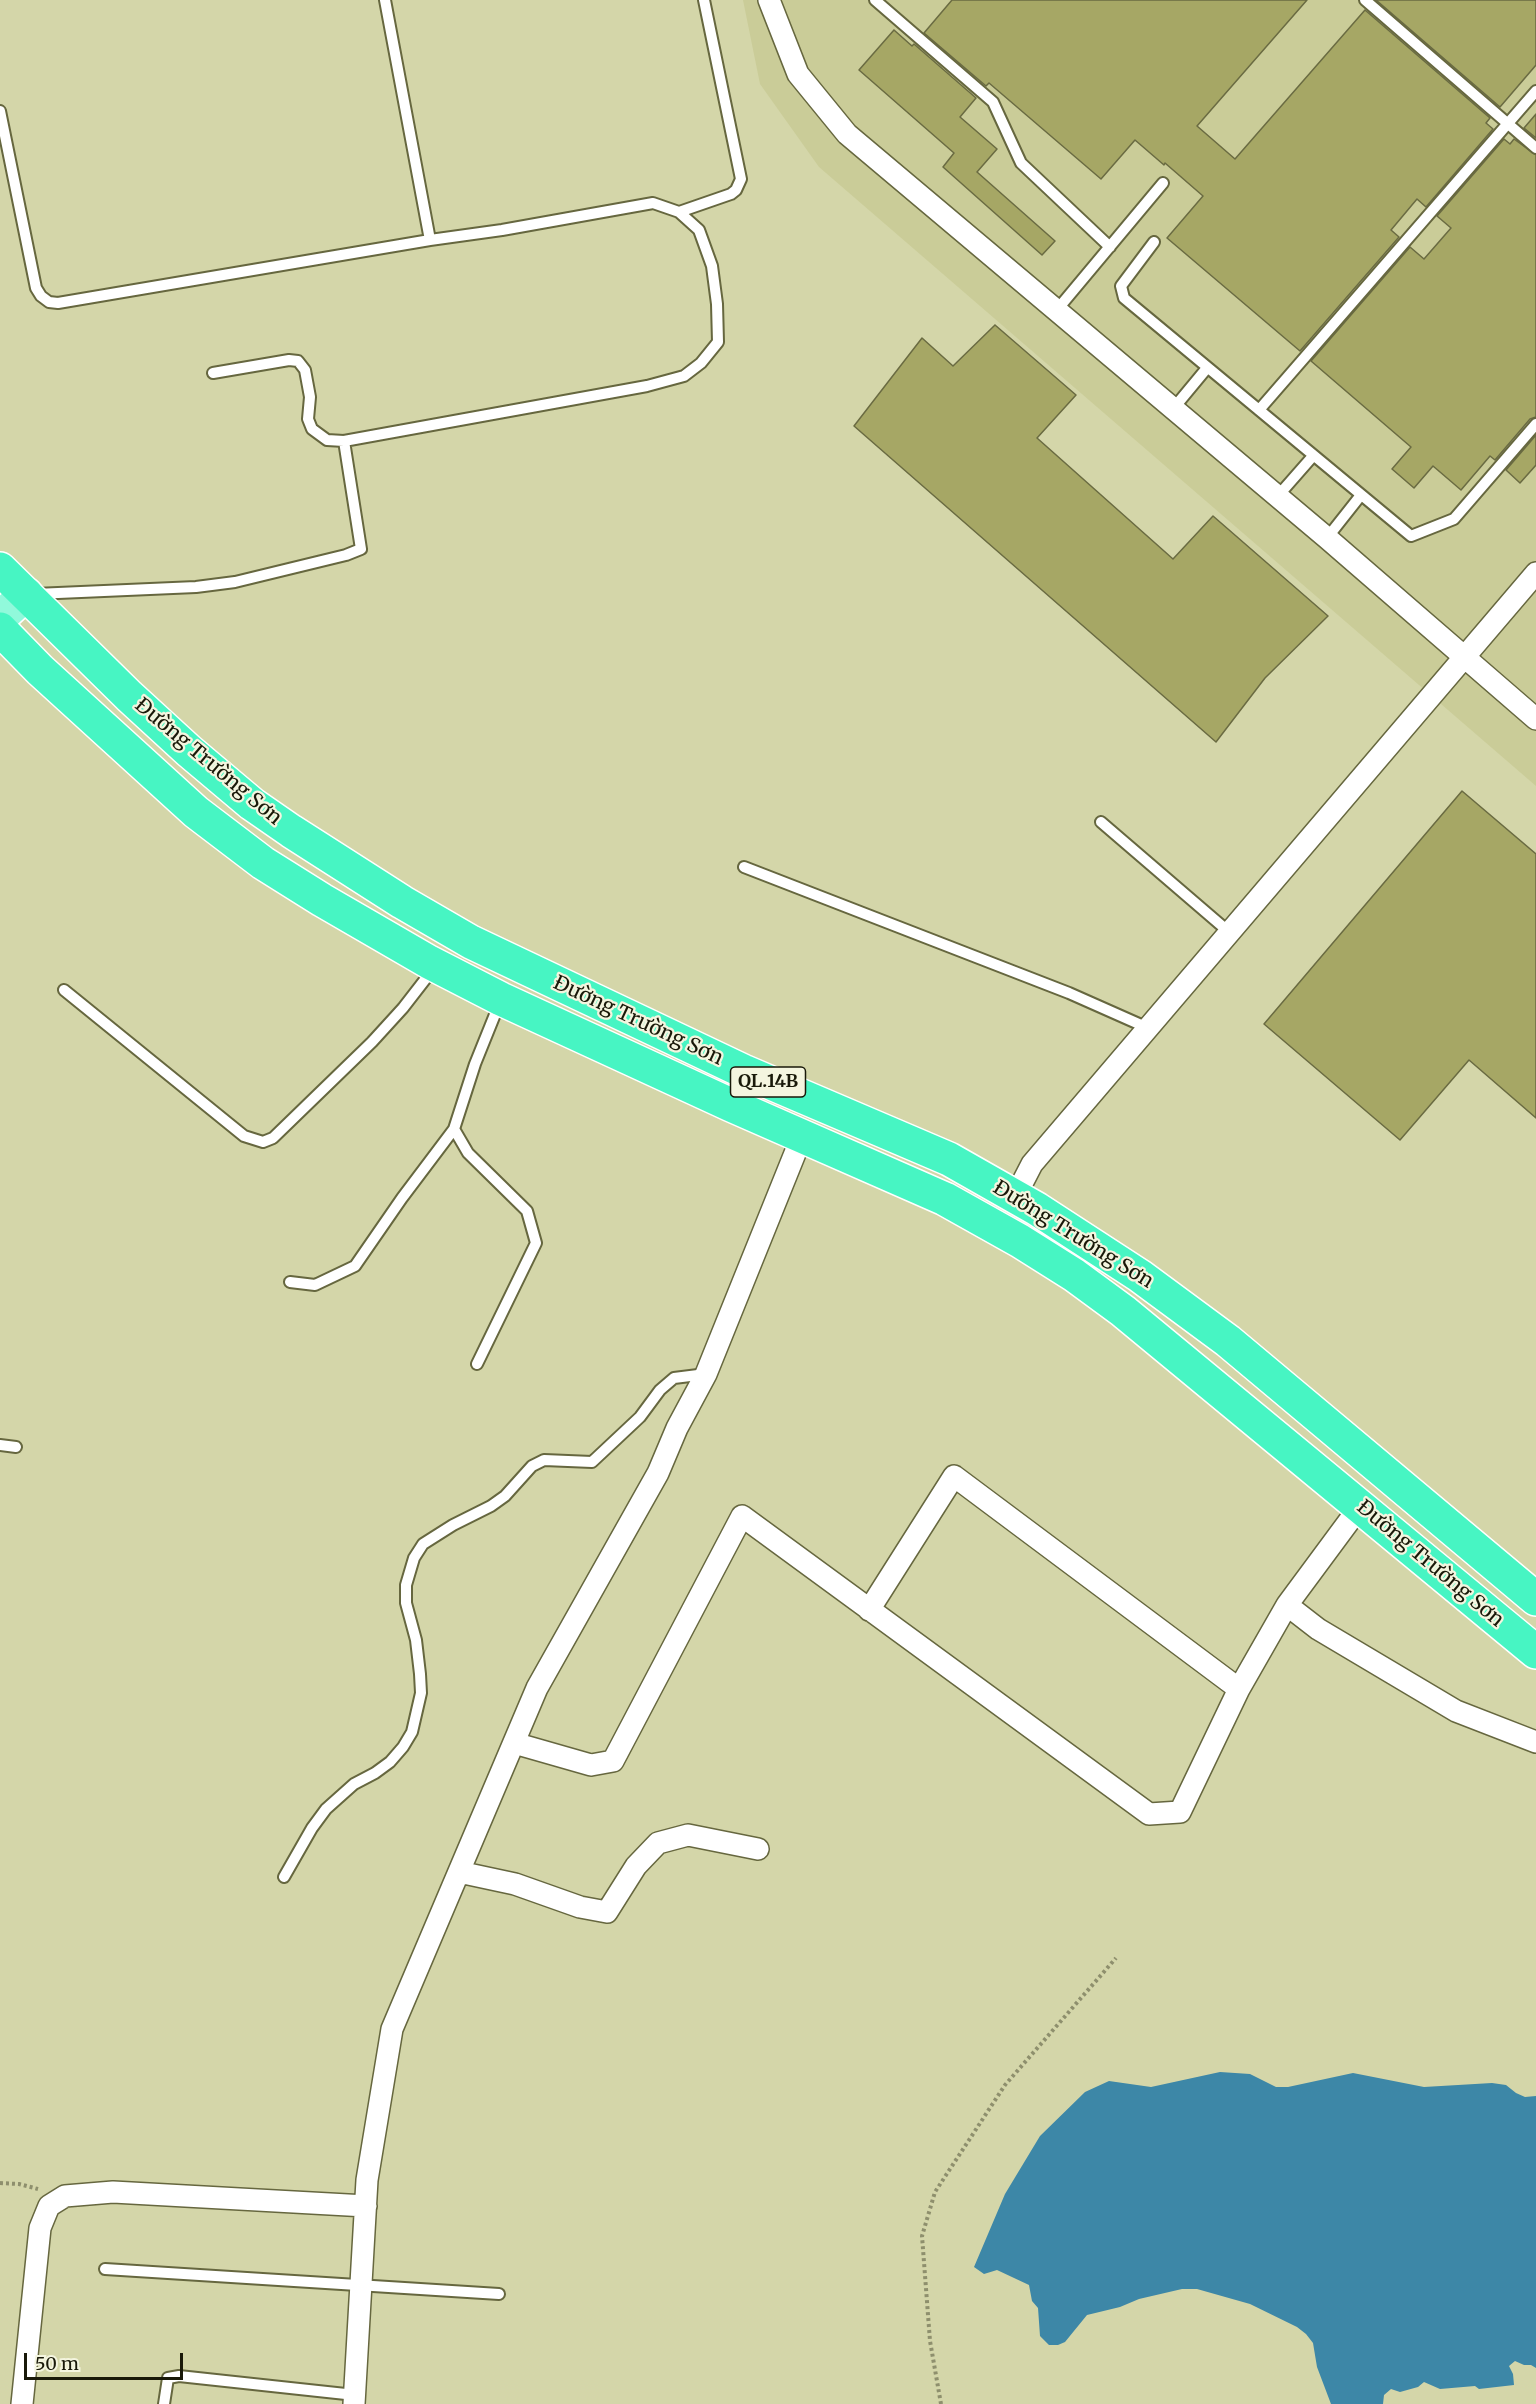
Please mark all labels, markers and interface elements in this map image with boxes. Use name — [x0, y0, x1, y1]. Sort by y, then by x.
street label: Đường Trường Sơn — [130, 694, 286, 830]
street label: Đường Trường Sơn — [549, 971, 727, 1071]
road number: QL.14B — [730, 1067, 806, 1097]
street label: Đường Trường Sơn — [988, 1176, 1158, 1294]
street label: Đường Trường Sơn — [1352, 1496, 1508, 1632]
scale bar — [27, 2341, 186, 2379]
text: 50 m — [35, 2352, 79, 2375]

